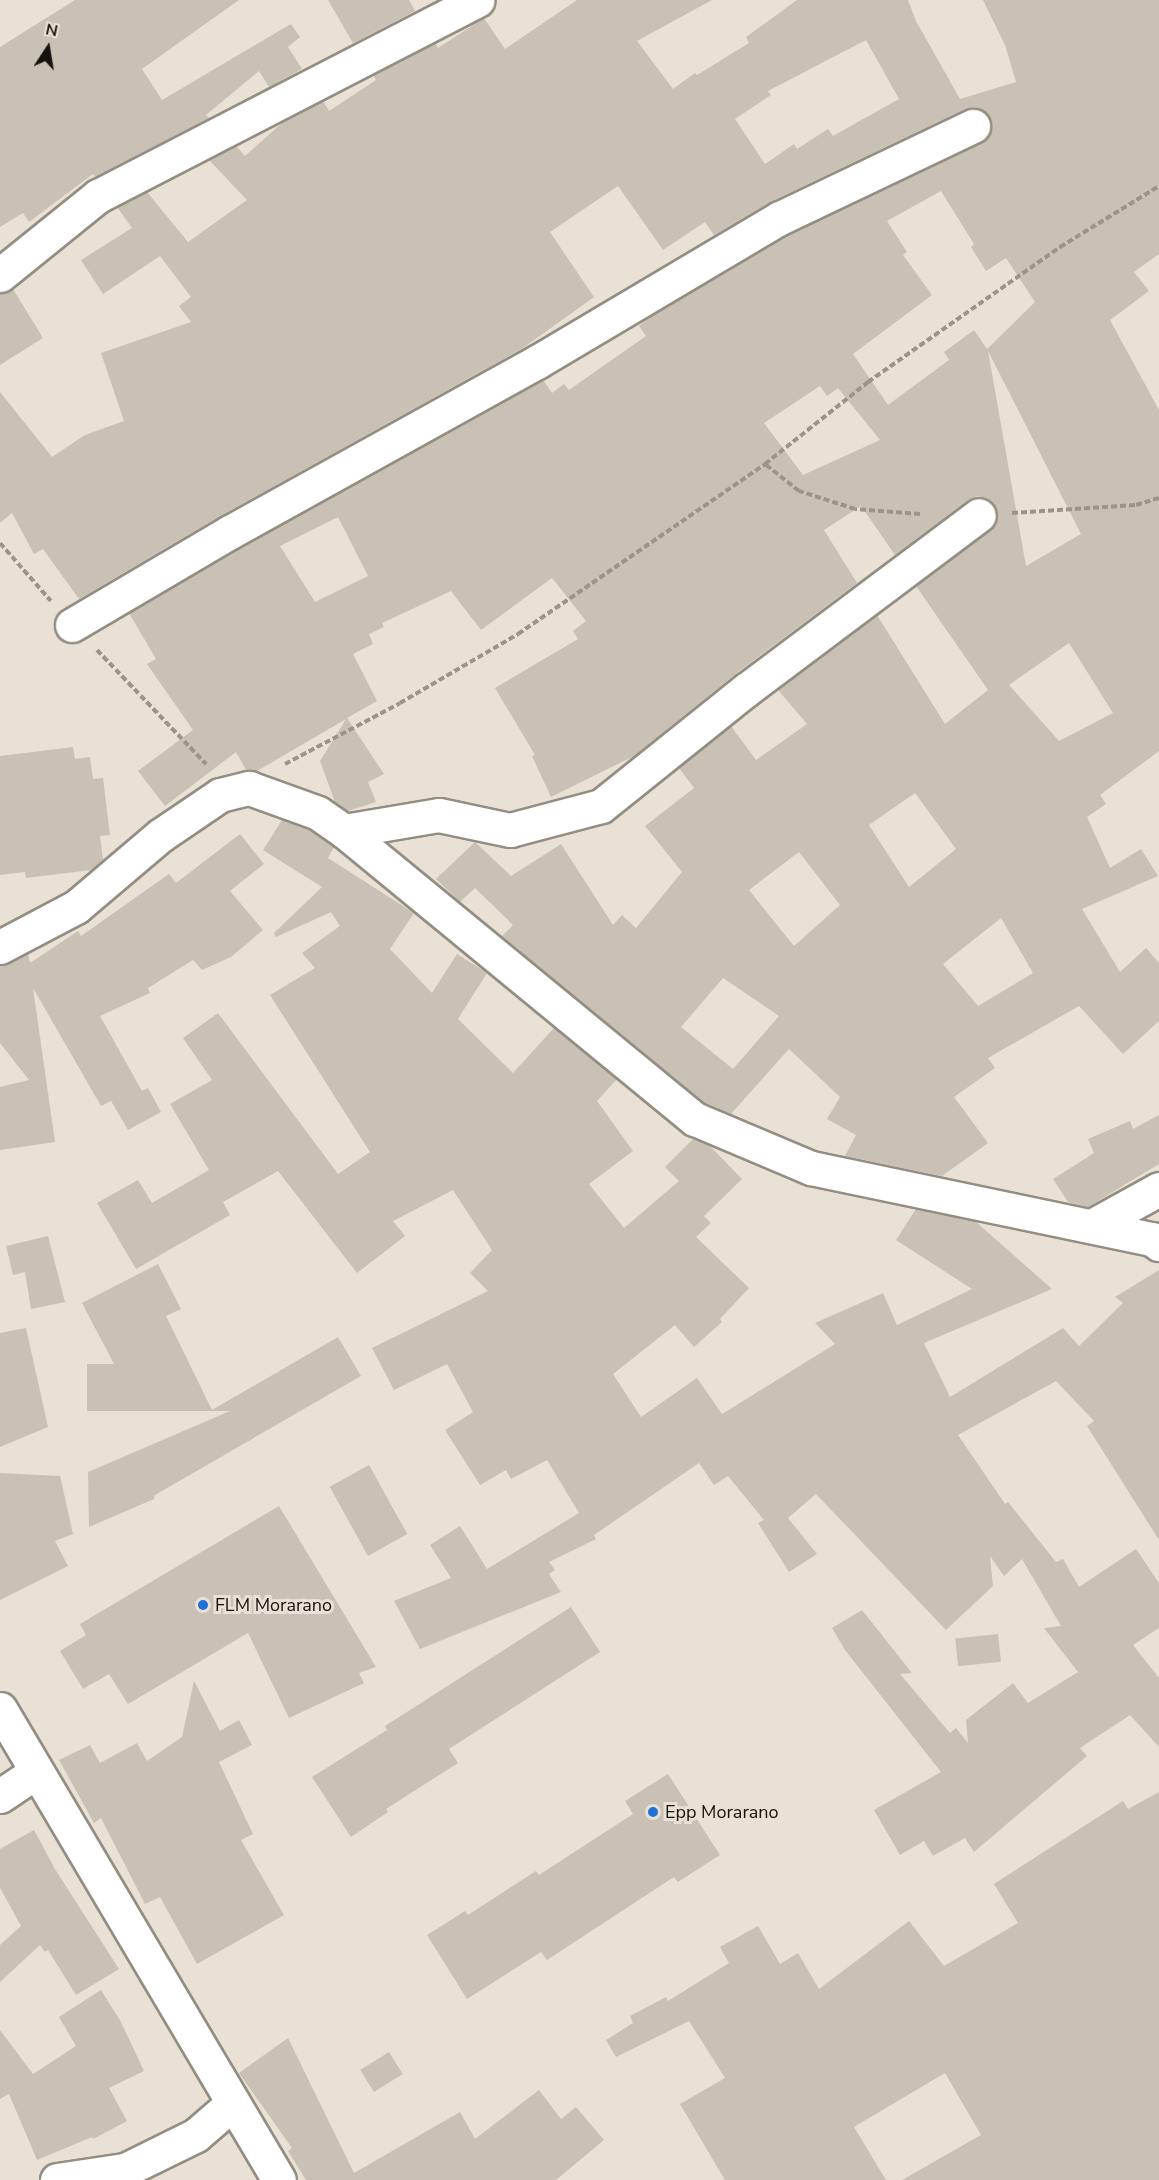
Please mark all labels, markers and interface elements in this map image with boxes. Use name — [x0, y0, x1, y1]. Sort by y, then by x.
north arrow — [18, 18, 78, 78]
text: N — [44, 18, 60, 42]
place label: FLM Morarano — [215, 1594, 332, 1616]
marker: FLM Morarano — [196, 1598, 210, 1612]
place label: Epp Morarano — [665, 1801, 779, 1823]
marker: Epp Morarano — [646, 1805, 660, 1819]

